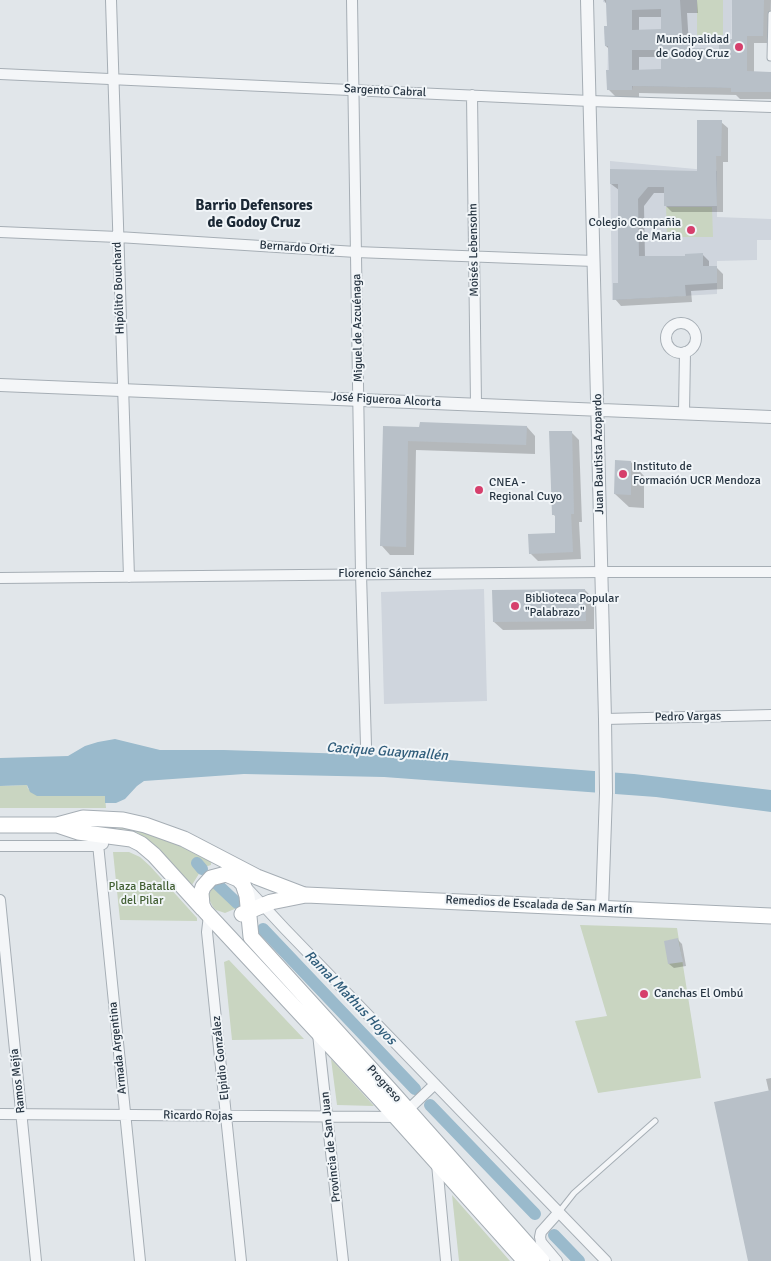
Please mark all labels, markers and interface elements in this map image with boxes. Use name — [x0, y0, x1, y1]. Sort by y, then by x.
place label: Municipalidad de Godoy Cruz — [656, 33, 729, 61]
marker: Municipalidad de Godoy Cruz — [733, 41, 745, 53]
street label: Sargento Cabral — [343, 82, 427, 100]
district label: Barrio Defensores de Godoy Cruz — [195, 197, 313, 232]
street label: Moisés Lebensohn — [466, 203, 482, 297]
place label: Colegio Compañia de Maria — [588, 216, 681, 244]
marker: Colegio Compañia de Maria — [685, 224, 697, 236]
street label: Bernardo Ortiz — [259, 238, 335, 258]
street label: Hipólito Bouchard — [110, 242, 128, 334]
street label: Miguel de Azcuénaga — [350, 274, 366, 382]
street label: José Figueroa Alcorta — [330, 390, 442, 410]
street label: Juan Bautista Azopardo — [591, 393, 607, 515]
place label: Instituto de Formación UCR Mendoza — [633, 460, 761, 488]
marker: Instituto de Formación UCR Mendoza — [617, 468, 629, 480]
place label: CNEA - Regional Cuyo — [489, 476, 562, 504]
marker: CNEA - Regional Cuyo — [473, 484, 485, 496]
street label: Florencio Sánchez — [338, 567, 432, 581]
place label: Biblioteca Popular "Palabrazo" — [525, 592, 619, 620]
marker: Biblioteca Popular "Palabrazo" — [509, 600, 521, 612]
street label: Pedro Vargas — [655, 709, 721, 725]
water label: Cacique Guaymallén — [326, 739, 448, 765]
park label: Plaza Batalla del Pilar — [108, 880, 176, 908]
street label: Remedios de Escalada de San Martín — [445, 893, 633, 917]
water label: Ramal Mathus Hoyos — [301, 947, 399, 1049]
place label: Canchas El Ombú — [654, 987, 743, 1001]
marker: Canchas El Ombú — [638, 988, 650, 1000]
street label: Armada Argentina — [106, 1001, 130, 1095]
street label: Elpidio González — [209, 1015, 233, 1101]
street label: Ramos Mejía — [7, 1048, 29, 1114]
street label: Progreso — [364, 1062, 404, 1106]
street label: Provincia de San Juan — [318, 1091, 344, 1203]
street label: Ricardo Rojas — [163, 1108, 233, 1124]

